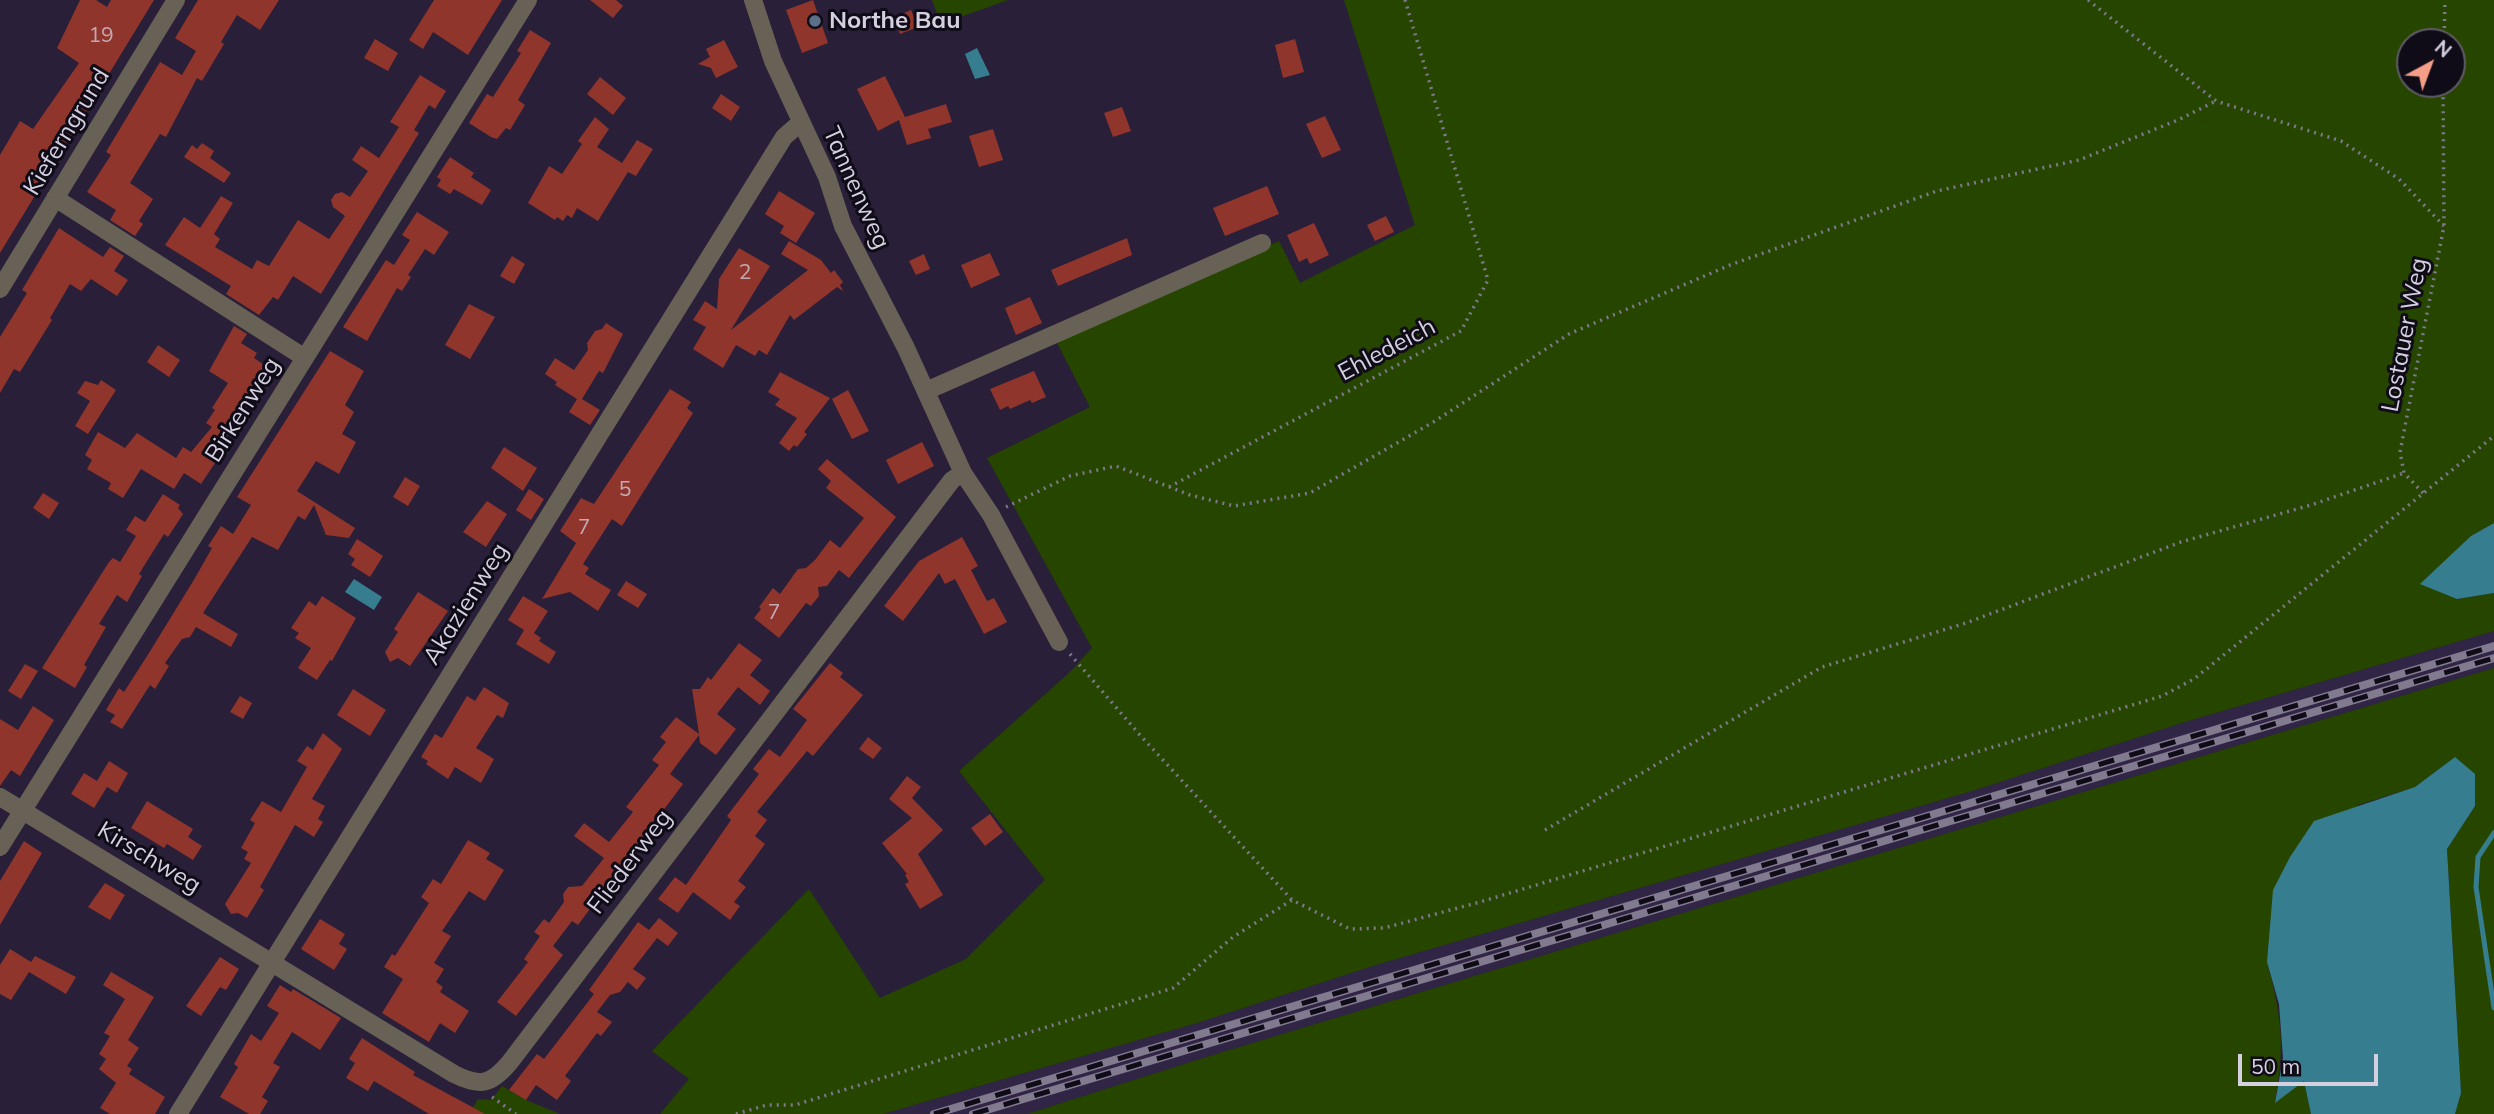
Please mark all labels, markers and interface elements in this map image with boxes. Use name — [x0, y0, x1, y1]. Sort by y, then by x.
place label: Northe Bau — [829, 7, 960, 35]
marker: Northe Bau — [807, 13, 823, 29]
house number: 19 — [88, 23, 114, 49]
north arrow — [2396, 28, 2466, 98]
text: N — [2430, 35, 2457, 62]
street label: Kieferngrund — [18, 63, 116, 201]
street label: Tannenweg — [816, 123, 896, 253]
street label: Lostauer Weg — [2376, 256, 2434, 414]
house number: 2 — [739, 260, 751, 286]
street label: Ehledeich — [1333, 312, 1441, 388]
street label: Birkenweg — [200, 352, 286, 468]
house number: 5 — [619, 477, 631, 503]
house number: 7 — [578, 515, 590, 541]
street label: Akazienweg — [417, 538, 515, 670]
house number: 7 — [768, 600, 780, 626]
street label: Fliederweg — [581, 804, 679, 920]
street label: Kirschweg — [92, 816, 206, 900]
scale bar — [2242, 1040, 2382, 1084]
text: 50 m — [2251, 1053, 2300, 1079]

